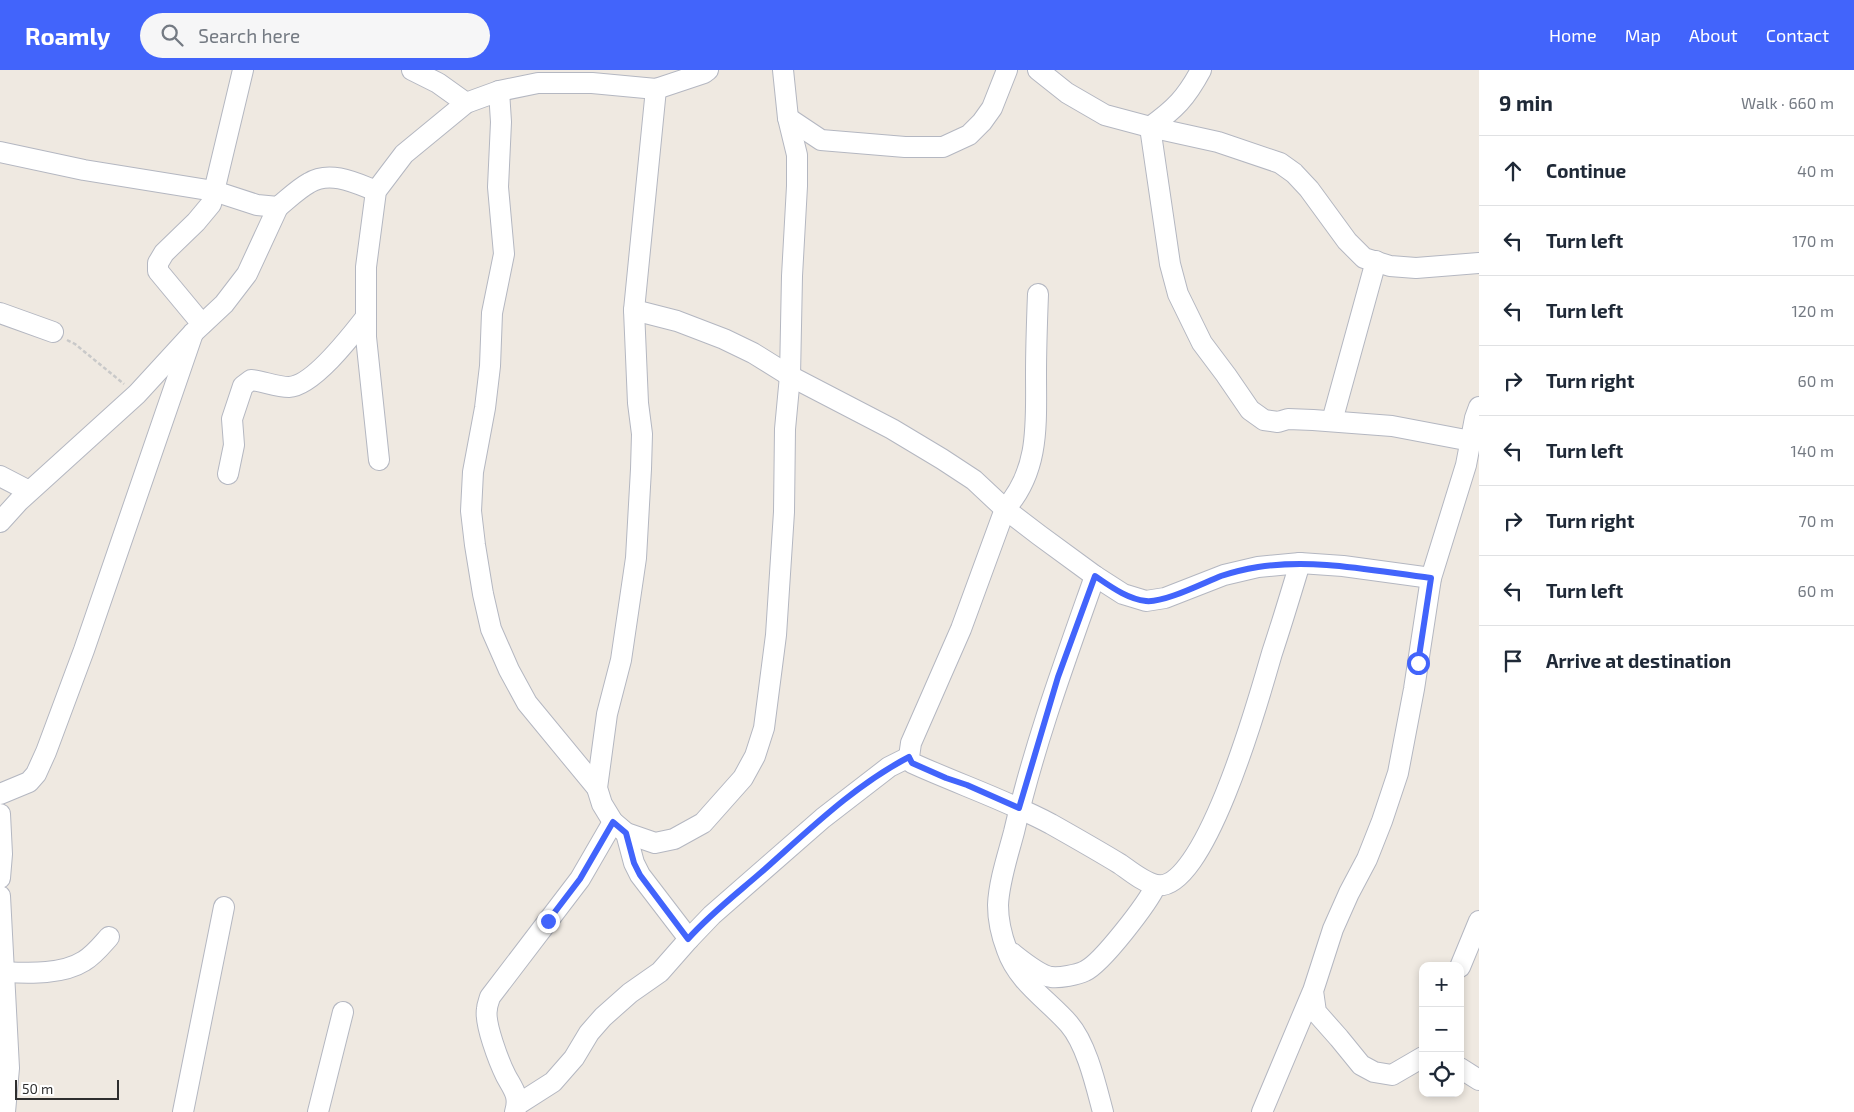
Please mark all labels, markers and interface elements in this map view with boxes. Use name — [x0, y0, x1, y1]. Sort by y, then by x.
search box — [140, 13, 490, 58]
text: Roamly — [25, 21, 110, 50]
icon: search — [158, 21, 186, 49]
text: Search here — [198, 24, 300, 47]
text: Home — [1549, 24, 1597, 46]
text: Map — [1625, 24, 1661, 46]
text: About — [1689, 24, 1738, 46]
text: Contact — [1766, 24, 1829, 46]
text: 9 min — [1499, 90, 1553, 115]
text: Walk · 660 m — [1741, 93, 1834, 112]
icon: ahead — [1499, 157, 1527, 185]
text: Continue — [1546, 159, 1626, 182]
text: 40 m — [1797, 161, 1834, 180]
icon: left — [1499, 227, 1527, 255]
text: Turn left — [1546, 229, 1623, 252]
text: 170 m — [1792, 231, 1834, 250]
icon: left — [1499, 297, 1527, 325]
text: Turn left — [1546, 299, 1623, 322]
text: 120 m — [1791, 301, 1834, 320]
icon: right — [1499, 367, 1527, 395]
text: Turn right — [1546, 369, 1634, 392]
text: 60 m — [1798, 371, 1834, 390]
icon: left — [1499, 437, 1527, 465]
text: Turn left — [1546, 439, 1623, 462]
text: 140 m — [1791, 441, 1834, 460]
icon: right — [1499, 507, 1527, 535]
text: Turn right — [1546, 509, 1634, 532]
text: 70 m — [1799, 511, 1834, 530]
icon: left — [1499, 577, 1527, 605]
text: Turn left — [1546, 579, 1623, 602]
text: 60 m — [1798, 581, 1834, 600]
icon: arrive — [1499, 647, 1527, 675]
text: Arrive at destination — [1546, 649, 1731, 672]
route start — [1407, 652, 1430, 675]
route end — [537, 910, 560, 933]
map controls — [1419, 962, 1464, 1097]
button: + — [1419, 962, 1464, 1007]
button: − — [1419, 1007, 1464, 1052]
button: locate — [1419, 1052, 1464, 1097]
scale bar — [15, 1077, 119, 1100]
text: 50 m — [22, 1080, 53, 1097]

